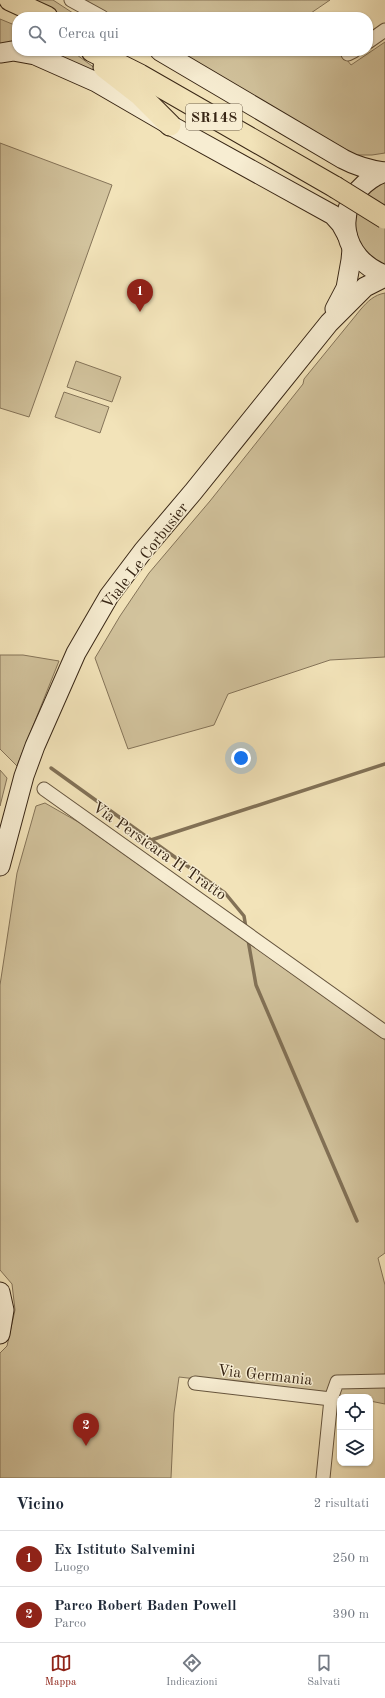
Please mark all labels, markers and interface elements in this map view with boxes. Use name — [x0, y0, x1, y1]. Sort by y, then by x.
search box — [12, 12, 373, 56]
icon: search — [26, 23, 48, 45]
text: Cerca qui — [58, 27, 119, 42]
road number: SR148 — [186, 104, 242, 130]
pin: 1 — [127, 279, 153, 312]
street label: Viale Le Corbusier — [99, 500, 192, 612]
your location — [231, 748, 251, 768]
street label: Via Persicara II Tratto — [89, 799, 229, 904]
street label: Via Germania — [217, 1363, 313, 1389]
map controls — [337, 1394, 373, 1466]
button: locate — [337, 1394, 373, 1430]
pin: 2 — [73, 1413, 99, 1446]
button: layers — [337, 1430, 373, 1466]
text: Vicino — [16, 1496, 64, 1513]
text: 2 risultati — [314, 1497, 369, 1510]
text: Ex Istituto Salvemini — [54, 1543, 195, 1558]
text: 1 — [25, 1552, 33, 1565]
text: 250 m — [332, 1552, 369, 1565]
text: Luogo — [54, 1561, 90, 1574]
text: Parco Robert Baden Powell — [54, 1599, 237, 1614]
text: 2 — [25, 1608, 33, 1621]
text: 390 m — [332, 1608, 369, 1621]
text: Parco — [54, 1617, 86, 1630]
tab: Mappa — [45, 1652, 76, 1690]
tab: Indicazioni — [166, 1652, 217, 1690]
tab: Salvati — [307, 1652, 340, 1690]

